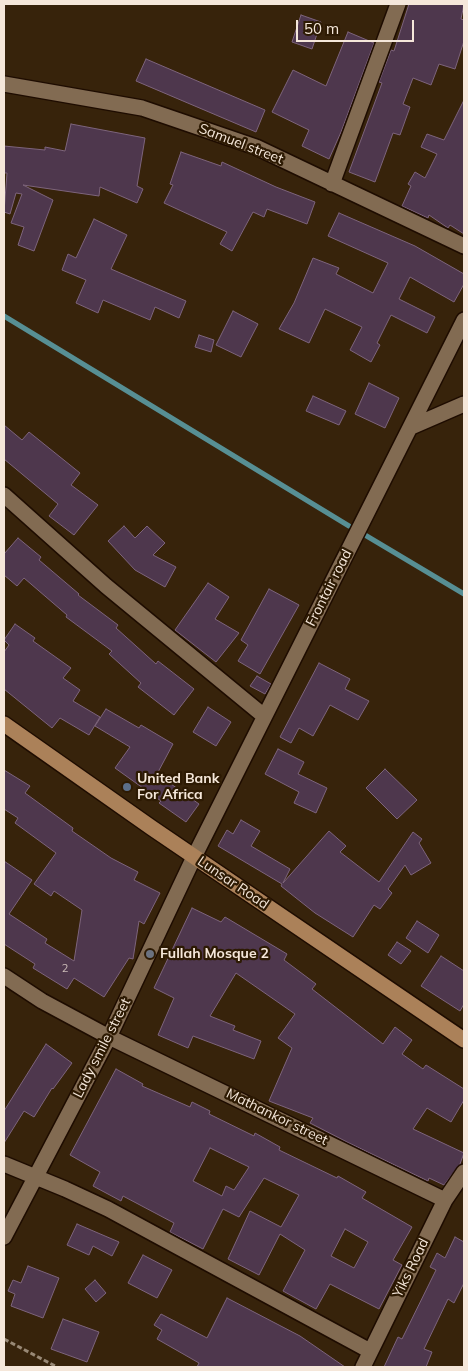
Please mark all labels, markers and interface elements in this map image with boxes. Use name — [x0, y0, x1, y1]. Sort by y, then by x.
scale bar — [298, 10, 416, 42]
text: 50 m — [304, 19, 339, 38]
street label: Samuel street — [196, 120, 286, 168]
street label: Frontair road — [302, 547, 356, 629]
place label: United Bank For Africa — [137, 771, 219, 804]
marker: United Bank For Africa — [121, 781, 133, 793]
street label: Lunsar Road — [194, 853, 272, 913]
place label: Fullah Mosque 2 — [160, 946, 269, 962]
marker: Fullah Mosque 2 — [144, 948, 156, 960]
house number: 2 — [62, 962, 68, 976]
street label: Lady smile street — [70, 995, 134, 1101]
street label: Mathankor street — [224, 1085, 330, 1149]
street label: Yiks Road — [389, 1236, 433, 1300]

